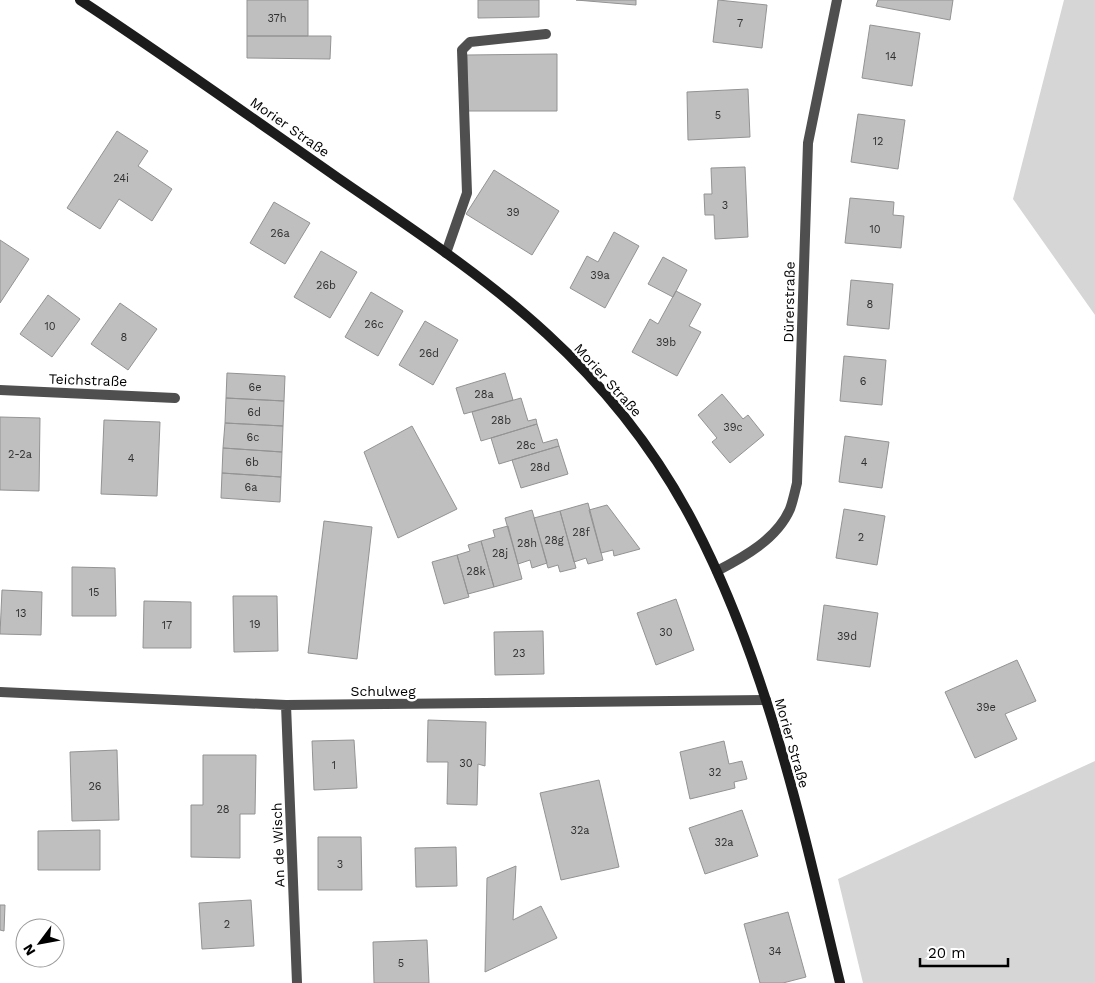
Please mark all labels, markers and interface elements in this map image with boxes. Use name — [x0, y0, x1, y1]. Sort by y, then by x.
house number: 37h — [268, 12, 286, 25]
house number: 7 — [737, 17, 743, 30]
house number: 14 — [885, 50, 897, 63]
street label: Morier Straße — [247, 94, 333, 160]
house number: 5 — [715, 109, 721, 122]
house number: 12 — [873, 135, 883, 148]
house number: 24i — [113, 172, 129, 185]
house number: 3 — [722, 199, 728, 212]
house number: 39 — [506, 206, 520, 219]
house number: 10 — [869, 223, 881, 236]
house number: 26a — [270, 227, 290, 240]
street label: Dürerstraße — [780, 261, 798, 343]
house number: 39a — [590, 269, 610, 282]
house number: 26b — [316, 279, 336, 292]
house number: 8 — [867, 298, 874, 311]
house number: 26c — [364, 318, 384, 331]
house number: 10 — [44, 320, 56, 333]
house number: 8 — [121, 331, 128, 344]
house number: 39b — [656, 336, 676, 349]
street label: Morier Straße — [571, 340, 645, 420]
house number: 26d — [419, 347, 439, 360]
street label: Teichstraße — [48, 371, 128, 389]
house number: 6 — [860, 375, 867, 388]
house number: 6e — [248, 381, 262, 394]
house number: 28a — [474, 388, 494, 401]
house number: 6d — [247, 406, 261, 419]
house number: 28b — [491, 414, 511, 427]
house number: 39c — [723, 421, 743, 434]
house number: 6c — [247, 431, 259, 444]
house number: 28c — [516, 439, 536, 452]
house number: 2-2a — [8, 448, 32, 461]
house number: 4 — [128, 452, 135, 465]
house number: 6b — [245, 456, 259, 469]
house number: 4 — [861, 456, 868, 469]
house number: 28d — [530, 461, 550, 474]
house number: 6a — [245, 481, 257, 494]
house number: 28f — [572, 526, 590, 539]
house number: 2 — [858, 531, 864, 544]
house number: 28g — [544, 534, 564, 547]
house number: 28h — [517, 537, 537, 550]
house number: 28j — [492, 547, 508, 560]
house number: 28k — [466, 565, 486, 578]
house number: 15 — [89, 586, 99, 599]
house number: 13 — [16, 607, 26, 620]
house number: 19 — [249, 618, 261, 631]
house number: 17 — [162, 619, 172, 632]
house number: 30 — [659, 626, 673, 639]
house number: 39d — [837, 630, 857, 643]
house number: 23 — [513, 647, 525, 660]
street label: Schulweg — [350, 683, 416, 699]
street label: Morier Straße — [772, 696, 812, 790]
house number: 39e — [976, 701, 996, 714]
house number: 30 — [459, 757, 473, 770]
house number: 1 — [332, 759, 336, 772]
house number: 32 — [709, 766, 721, 779]
house number: 26 — [88, 780, 102, 793]
street label: An de Wisch — [269, 802, 287, 888]
house number: 28 — [216, 803, 230, 816]
house number: 32a — [570, 824, 590, 837]
house number: 32a — [714, 836, 734, 849]
house number: 3 — [337, 858, 343, 871]
north arrow — [15, 918, 65, 968]
house number: 2 — [224, 918, 230, 931]
scale bar — [920, 936, 1008, 968]
text: N — [19, 941, 39, 959]
text: 20 m — [928, 944, 966, 962]
house number: 34 — [768, 945, 782, 958]
house number: 5 — [398, 957, 404, 970]

